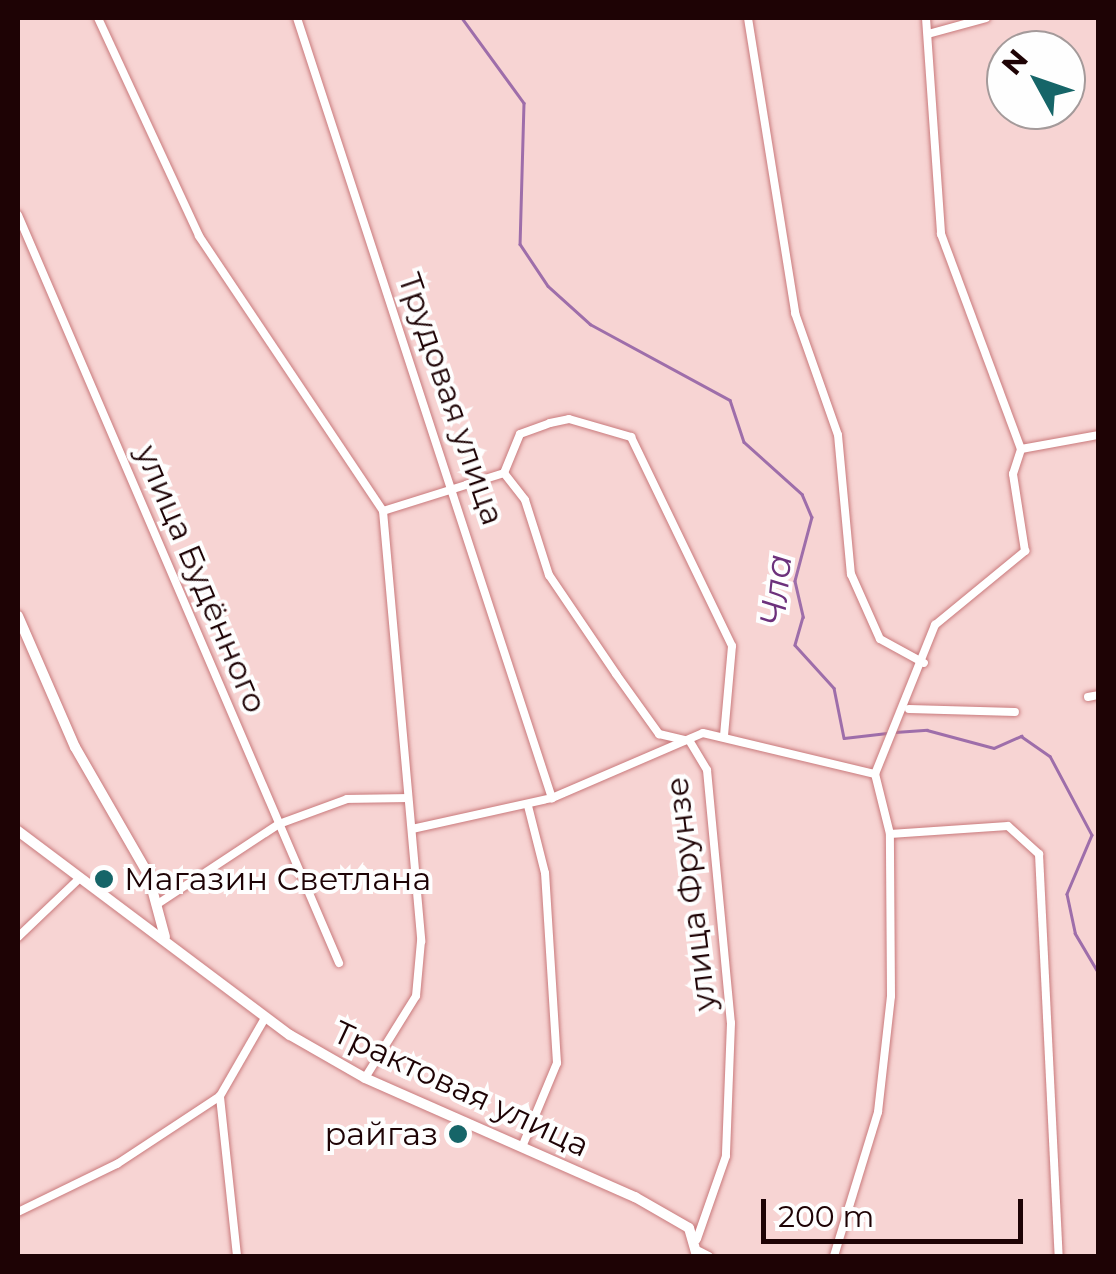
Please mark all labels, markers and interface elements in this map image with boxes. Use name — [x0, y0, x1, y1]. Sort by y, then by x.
north arrow — [986, 30, 1086, 130]
text: N — [994, 42, 1035, 82]
street label: Трудовая улица — [390, 268, 512, 530]
street label: улица Будённого — [127, 439, 275, 719]
water label: Чла — [751, 552, 801, 628]
street label: улица Фрунзе — [658, 775, 724, 1013]
place label: Магазин Светлана — [124, 860, 431, 898]
marker: Магазин Светлана — [93, 868, 115, 890]
street label: Трактовая улица — [327, 1013, 595, 1165]
place label: райгаз — [325, 1115, 438, 1153]
marker: райгаз — [447, 1123, 469, 1145]
scale bar — [766, 1179, 1028, 1241]
text: 200 m — [778, 1198, 874, 1235]

